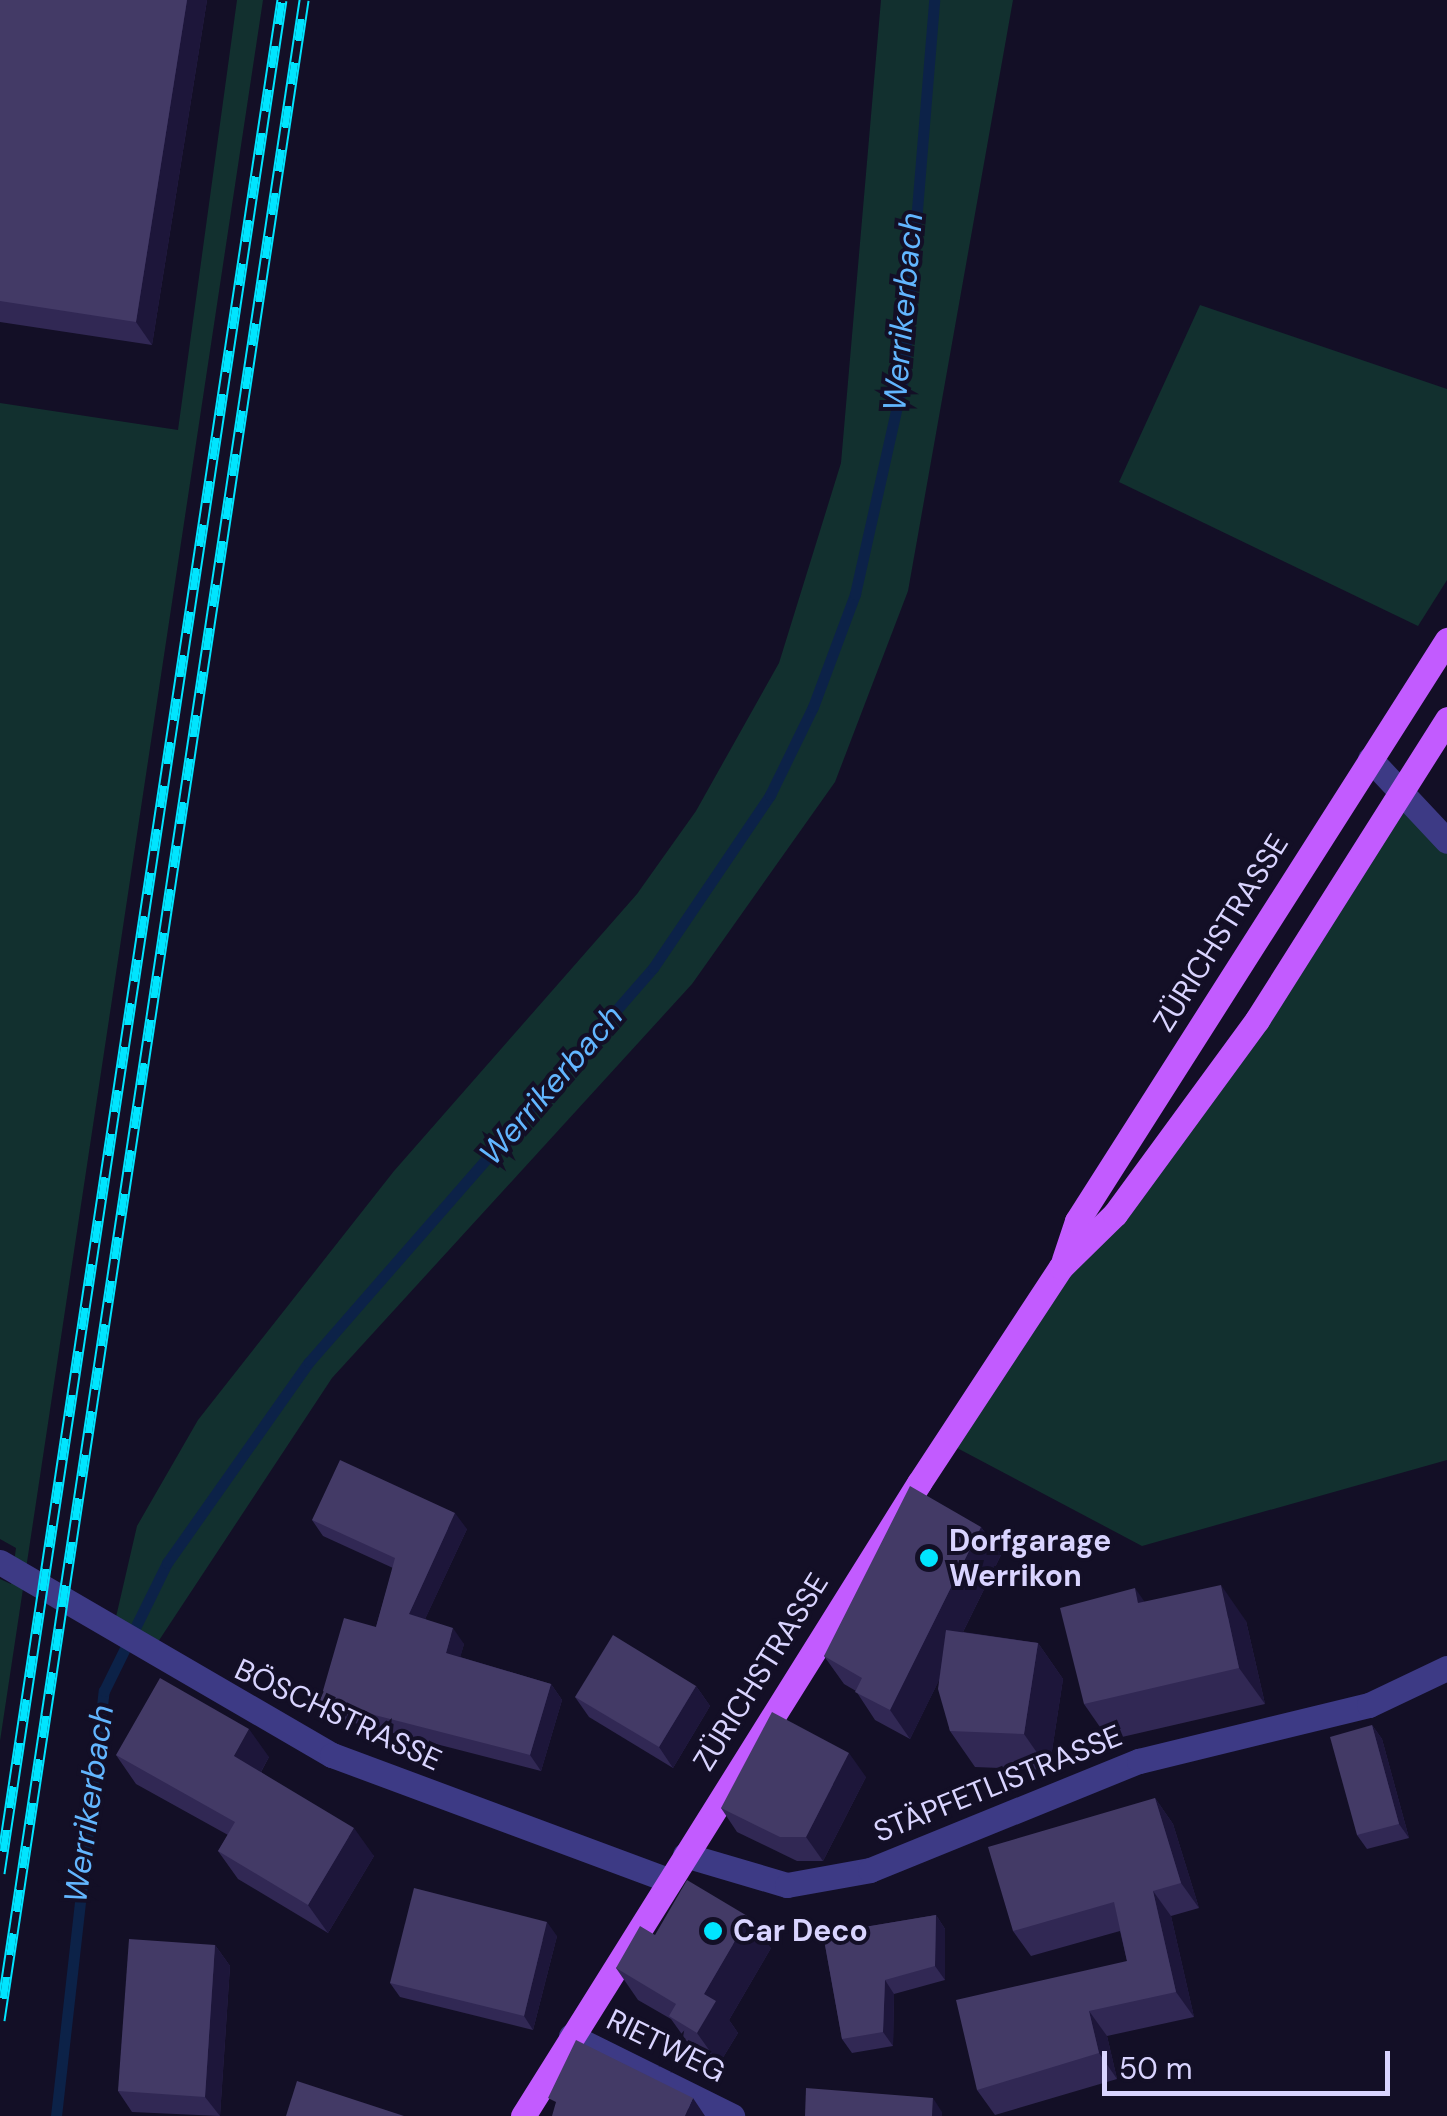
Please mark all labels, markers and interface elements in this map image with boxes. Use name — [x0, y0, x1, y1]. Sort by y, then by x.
water label: Werrikerbach — [875, 211, 931, 413]
street label: ZÜRICHSTRASSE — [1146, 828, 1296, 1038]
water label: Werrikerbach — [471, 997, 631, 1173]
place label: Dorfgarage Werrikon — [949, 1523, 1111, 1594]
marker: Dorfgarage Werrikon — [918, 1547, 940, 1569]
street label: ZÜRICHSTRASSE — [686, 1567, 836, 1777]
street label: BÖSCHSTRASSE — [229, 1651, 447, 1779]
water label: Werrikerbach — [56, 1703, 122, 1905]
street label: STÄPFETLISTRASSE — [869, 1718, 1127, 1850]
place label: Car Deco — [733, 1913, 868, 1949]
marker: Car Deco — [702, 1920, 724, 1942]
street label: RIETWEG — [601, 2002, 731, 2090]
scale bar — [1107, 2031, 1394, 2093]
text: 50 m — [1119, 2049, 1193, 2088]

